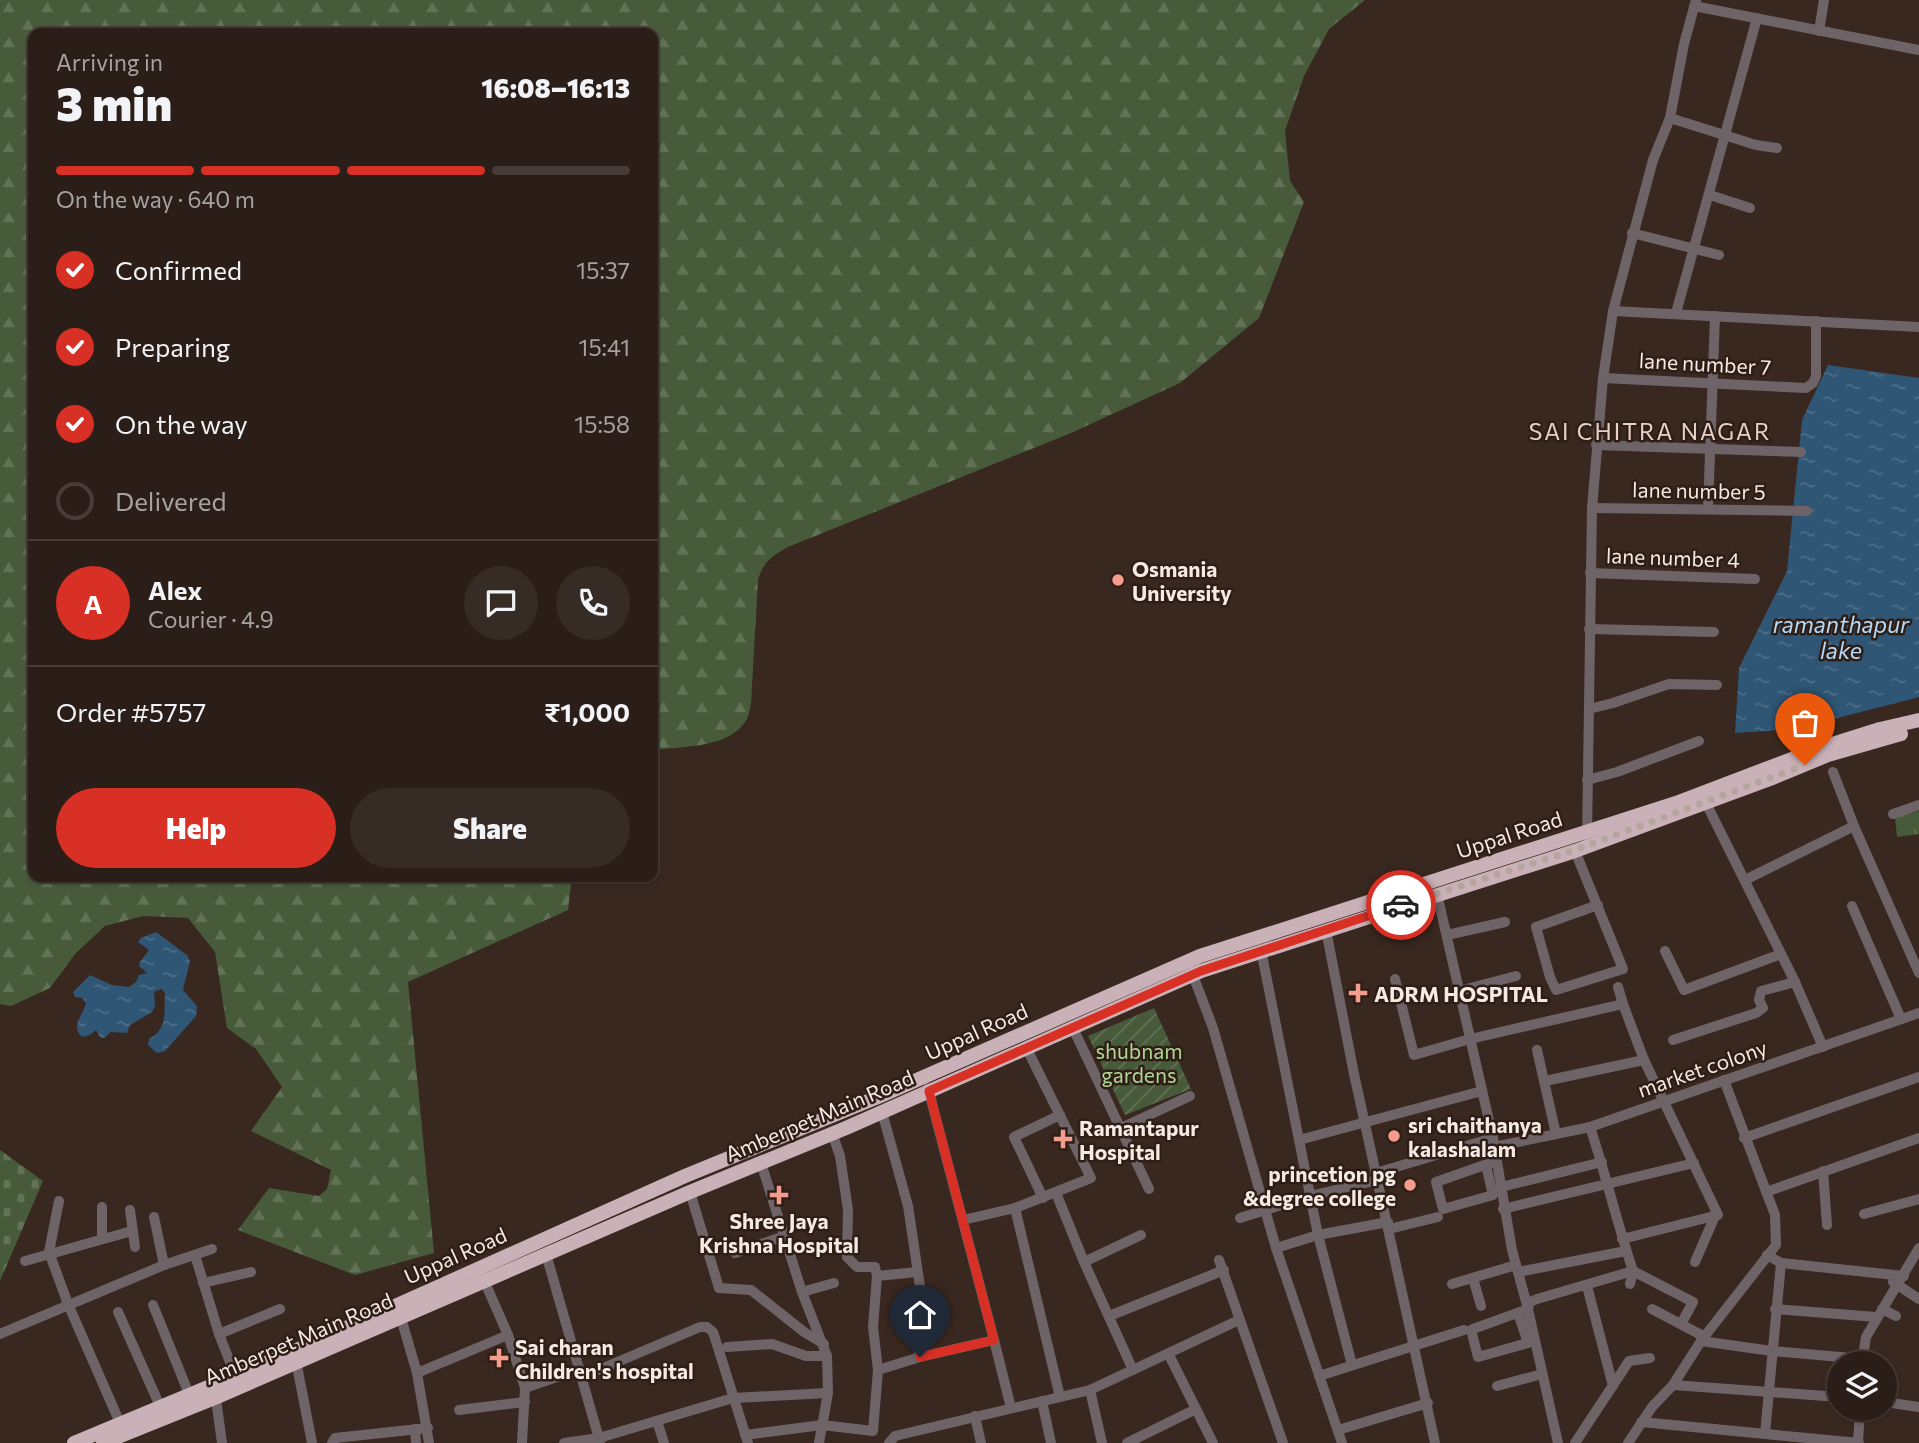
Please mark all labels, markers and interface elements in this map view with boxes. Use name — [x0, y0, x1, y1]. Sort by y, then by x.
text: Arriving in — [56, 48, 163, 76]
text: 16:08–16:13 — [481, 72, 630, 103]
text: 3 min — [56, 74, 172, 130]
text: On the way · 640 m — [56, 185, 255, 213]
icon: check — [56, 251, 94, 289]
text: Confirmed — [115, 254, 242, 285]
text: 15:37 — [576, 256, 630, 284]
icon: check — [56, 328, 94, 366]
text: Preparing — [115, 331, 230, 362]
text: 15:41 — [579, 333, 630, 361]
street label: lane number 7 — [1638, 347, 1772, 379]
icon: check — [56, 405, 94, 443]
text: On the way — [115, 408, 248, 439]
text: 15:58 — [574, 410, 630, 438]
district label: SAI CHITRA NAGAR — [1529, 417, 1771, 445]
street label: lane number 5 — [1632, 476, 1766, 504]
text: Delivered — [115, 485, 226, 516]
street label: lane number 4 — [1606, 542, 1741, 572]
place label: Osmania University — [1132, 556, 1232, 605]
button: chat — [464, 566, 538, 640]
button: phone — [556, 566, 630, 640]
marker: Osmania University — [1110, 572, 1126, 588]
text: Alex — [148, 574, 202, 605]
text: A — [84, 588, 102, 619]
text: Courier · 4.9 — [148, 605, 274, 633]
water label: ramanthapur lake — [1773, 610, 1910, 664]
pin — [1775, 693, 1835, 765]
text: Order #5757 — [56, 696, 206, 727]
text: ₹1,000 — [544, 696, 630, 727]
icon: bag — [1786, 704, 1824, 742]
button: Help — [56, 788, 336, 868]
button: Share — [350, 788, 630, 868]
street label: Uppal Road — [1453, 805, 1565, 863]
courier — [1366, 870, 1436, 940]
icon: car — [1382, 886, 1420, 924]
place label: ADRM HOSPITAL — [1374, 981, 1548, 1006]
marker: ADRM HOSPITAL — [1348, 983, 1368, 1003]
street label: Uppal Road — [921, 997, 1031, 1065]
street label: market colony — [1634, 1034, 1770, 1102]
park label: shubnam gardens — [1095, 1038, 1183, 1087]
street label: Amberpet Main Road — [721, 1064, 917, 1166]
place label: sri chaithanya kalashalam — [1408, 1112, 1542, 1161]
place label: Ramantapur Hospital — [1079, 1115, 1199, 1164]
marker: sri chaithanya kalashalam — [1386, 1128, 1402, 1144]
marker: Ramantapur Hospital — [1053, 1129, 1073, 1149]
place label: princetion pg &degree college — [1243, 1161, 1396, 1210]
marker: princetion pg &degree college — [1402, 1177, 1418, 1193]
marker: Shree Jaya Krishna Hospital — [769, 1185, 789, 1205]
place label: Shree Jaya Krishna Hospital — [699, 1208, 859, 1257]
street label: Uppal Road — [400, 1221, 510, 1289]
pin — [890, 1285, 950, 1357]
street label: Amberpet Main Road — [200, 1287, 396, 1389]
icon: home — [901, 1296, 939, 1334]
place label: Sai charan Children's hospital — [515, 1334, 694, 1383]
marker: Sai charan Children's hospital — [489, 1348, 509, 1368]
map controls — [1827, 1351, 1897, 1421]
button: layers — [1827, 1351, 1897, 1421]

